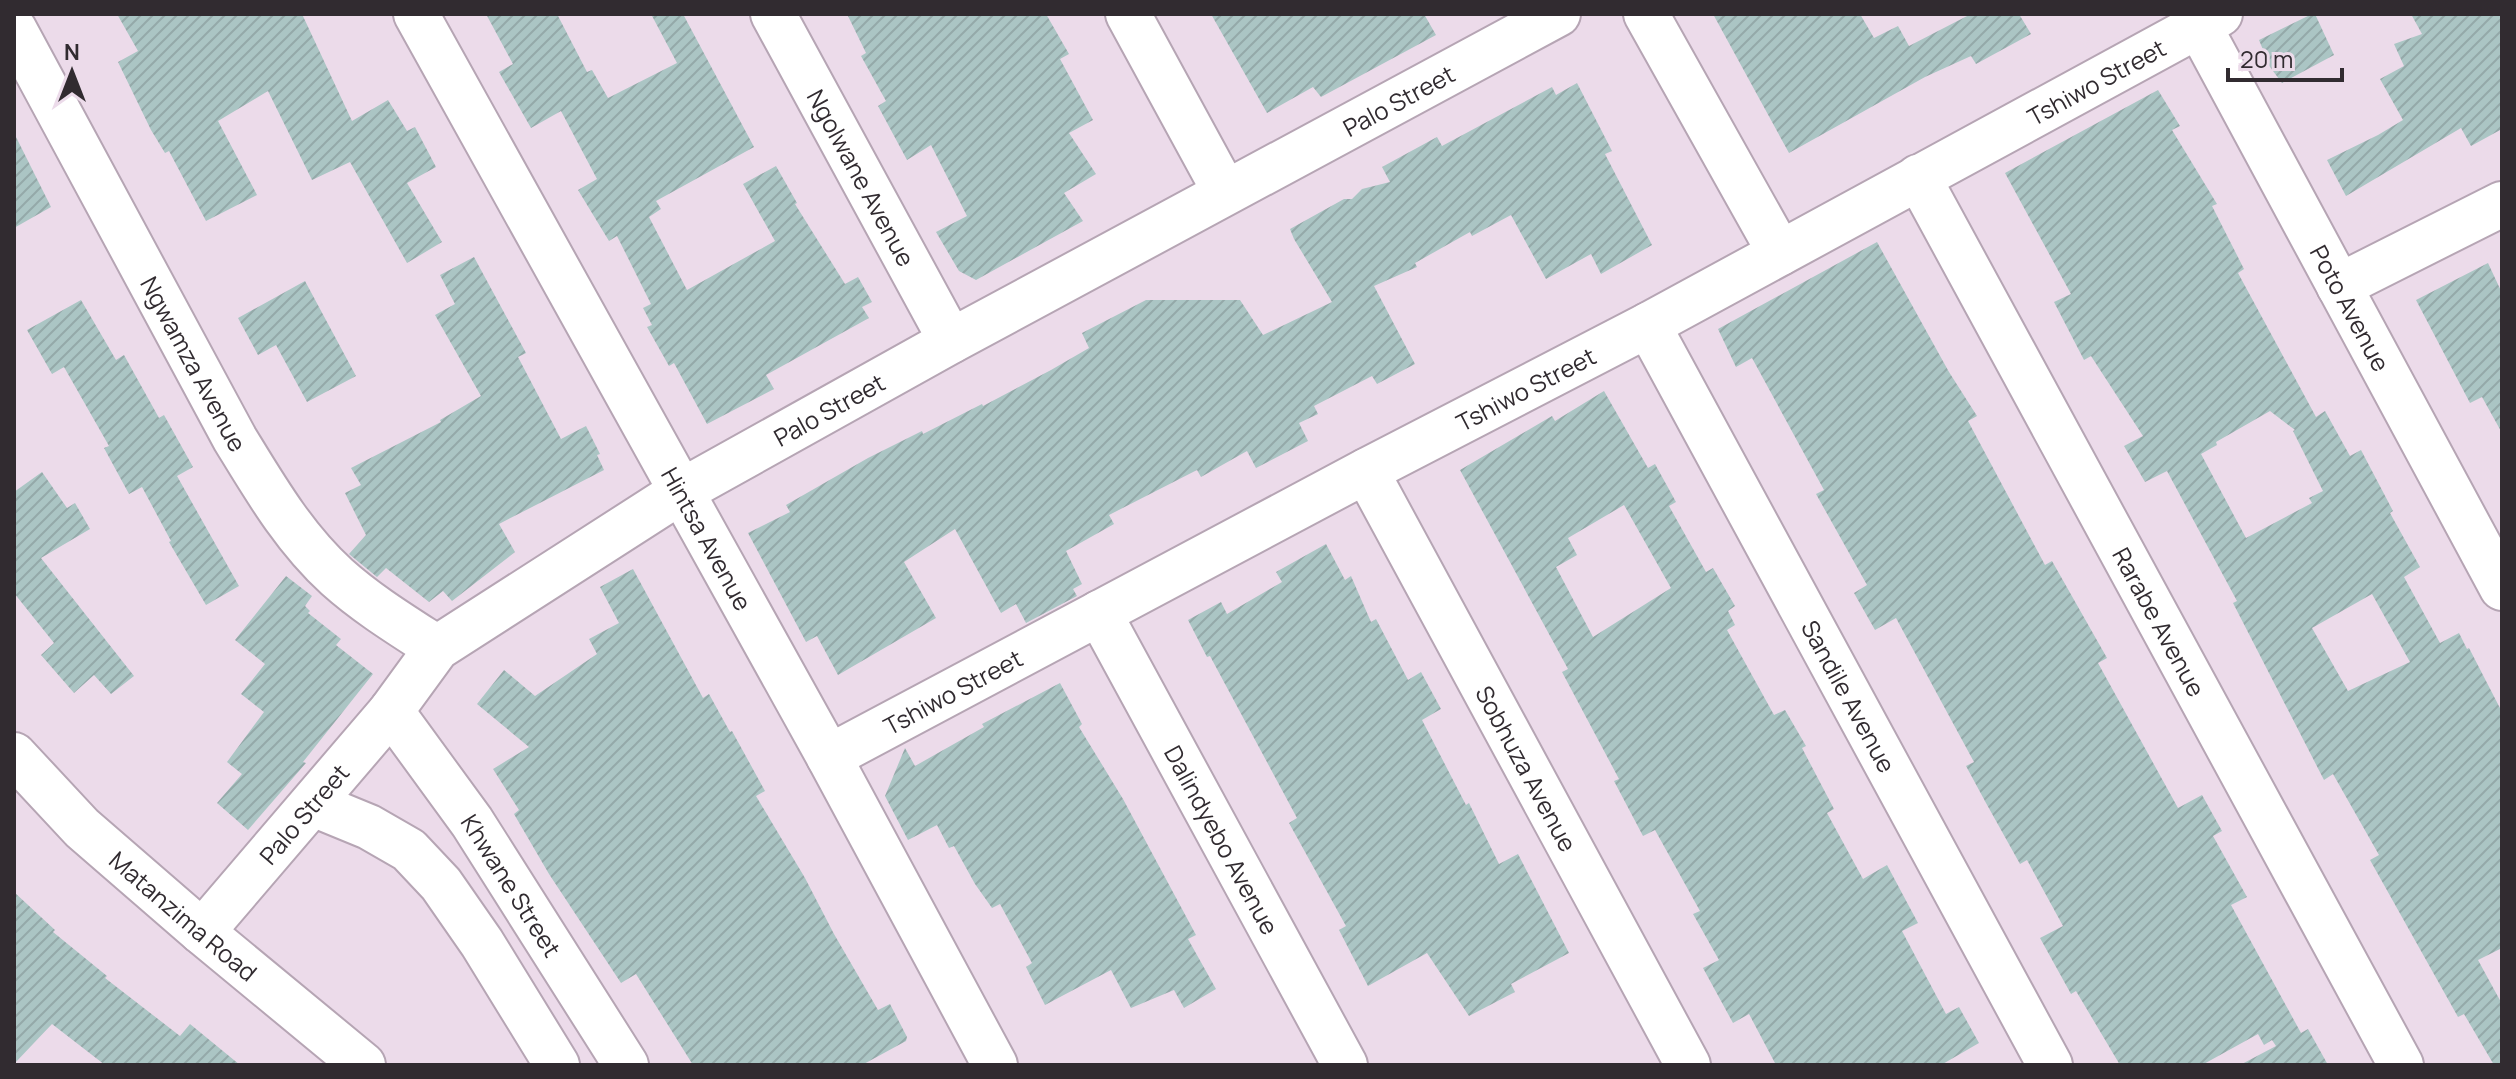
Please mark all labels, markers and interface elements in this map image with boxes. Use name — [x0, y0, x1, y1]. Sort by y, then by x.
street label: Tshiwo Street — [2021, 30, 2171, 132]
north arrow — [32, 32, 112, 112]
scale bar — [2228, 32, 2342, 82]
text: N — [64, 37, 80, 67]
text: 20 m — [2240, 42, 2293, 75]
street label: Palo Street — [1337, 56, 1460, 144]
street label: Ngolwane Avenue — [800, 83, 923, 272]
street label: Poto Avenue — [2303, 239, 2398, 377]
street label: Ngwamza Avenue — [134, 270, 255, 457]
street label: Tshiwo Street — [1450, 339, 1601, 438]
street label: Palo Street — [767, 365, 890, 453]
street label: Hintsa Avenue — [654, 461, 761, 616]
street label: Rarabe Avenue — [2106, 541, 2214, 702]
street label: Sandile Avenue — [1795, 614, 1904, 778]
street label: Tshiwo Street — [877, 641, 1028, 742]
street label: Sobhuza Avenue — [1469, 679, 1585, 857]
street label: Dalindyebo Avenue — [1157, 739, 1287, 940]
street label: Palo Street — [251, 756, 356, 871]
street label: Khwane Street — [454, 807, 570, 963]
street label: Matanzima Road — [103, 843, 265, 988]

